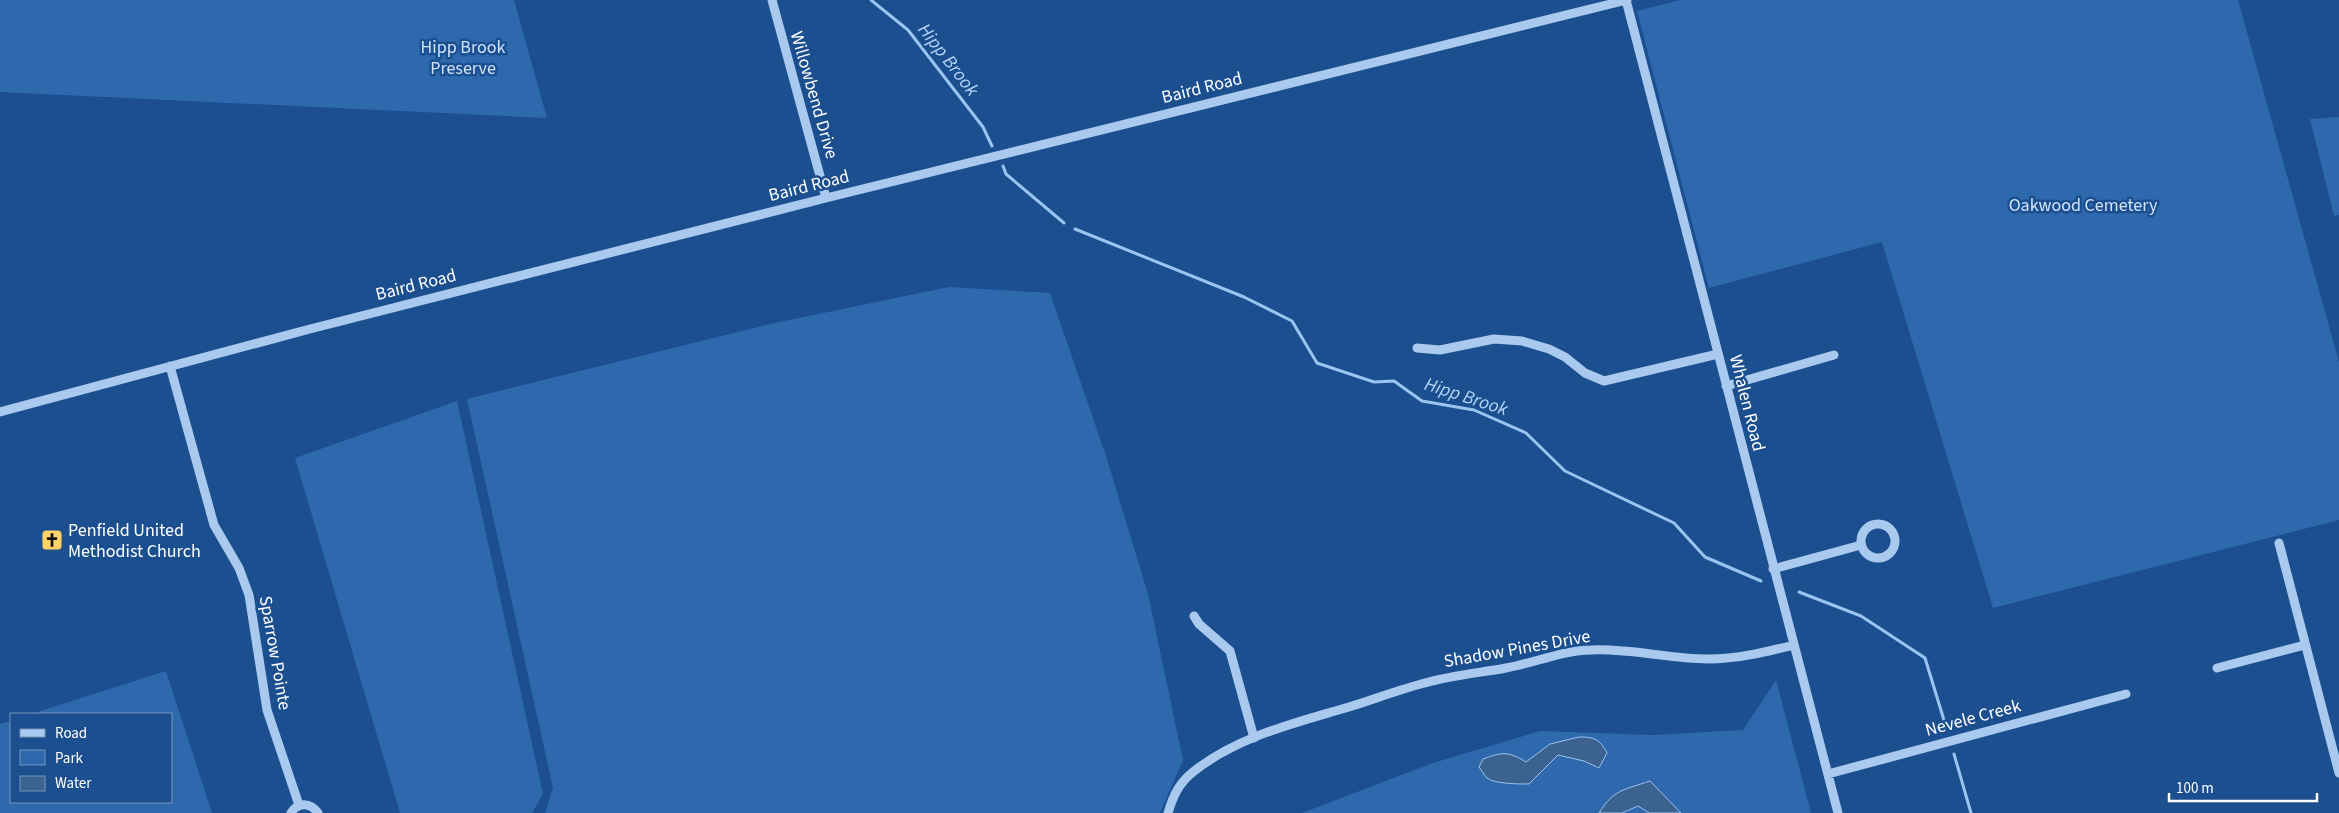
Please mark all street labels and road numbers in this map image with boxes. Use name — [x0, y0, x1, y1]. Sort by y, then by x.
street label: Willowbend Drive — [784, 28, 844, 162]
street label: Baird Road — [1159, 66, 1245, 110]
street label: Baird Road — [766, 164, 852, 208]
street label: Baird Road — [373, 263, 459, 307]
street label: Whalen Road — [1723, 352, 1771, 454]
street label: Sparrow Pointe — [253, 594, 297, 712]
street label: Shadow Pines Drive — [1442, 624, 1592, 674]
street label: Nevele Creek — [1922, 693, 2024, 743]

